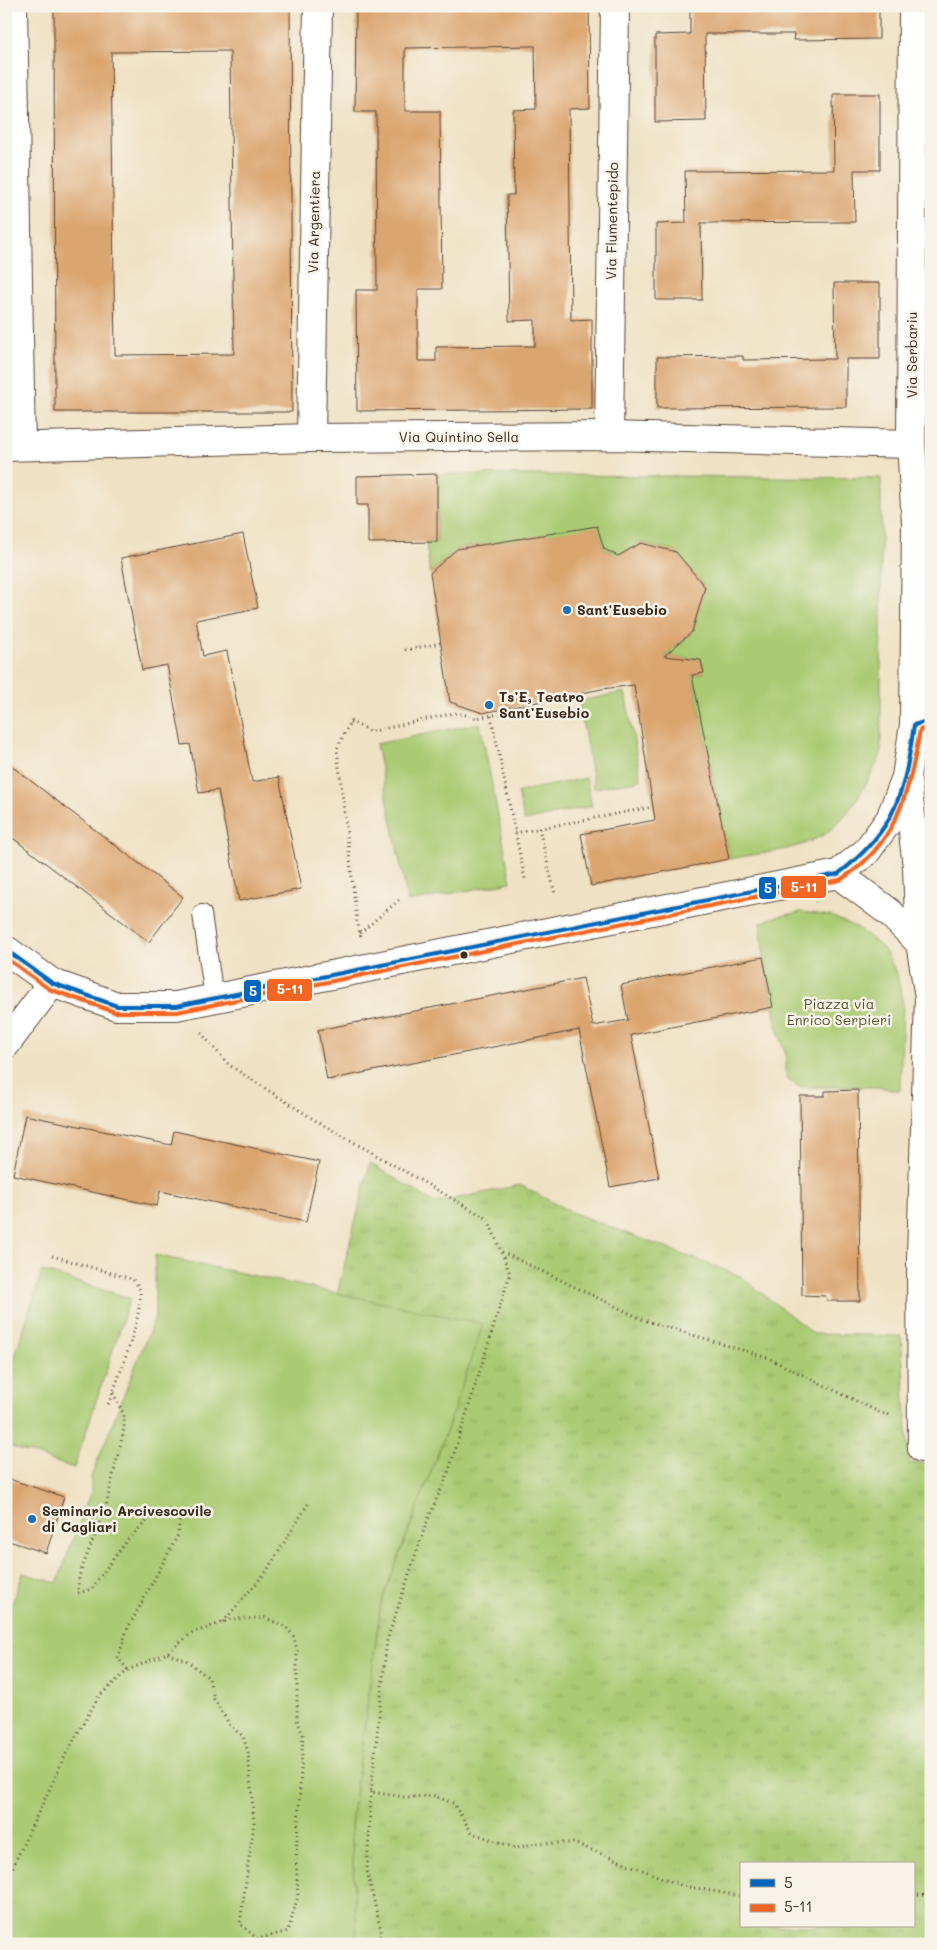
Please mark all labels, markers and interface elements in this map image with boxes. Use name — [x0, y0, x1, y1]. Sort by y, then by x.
street label: Via Flumentepido — [601, 162, 622, 280]
street label: Via Argentiera — [303, 171, 324, 273]
street label: Via Serbariu — [902, 312, 921, 398]
street label: Via Quintino Sella — [399, 427, 519, 446]
place label: Sant'Eusebio — [577, 600, 667, 619]
marker: Sant'Eusebio — [561, 604, 573, 616]
place label: Ts’E, Teatro Sant’Eusebio — [499, 687, 590, 722]
marker: Ts’E, Teatro Sant’Eusebio — [483, 699, 495, 711]
line badge: 5-11 — [780, 875, 827, 899]
line badge: 5 — [758, 876, 777, 900]
text: 5-11 — [791, 877, 817, 896]
text: 5 — [764, 878, 772, 897]
unlabelled marker — [459, 950, 469, 960]
line badge: 5-11 — [266, 978, 313, 1002]
line badge: 5 — [243, 979, 262, 1003]
text: 5-11 — [277, 979, 303, 998]
text: 5 — [249, 981, 257, 1000]
park label: Piazza via Enrico Serpieri — [787, 994, 891, 1029]
place label: Seminario Arcivescovile di Cagliari — [42, 1501, 212, 1536]
marker: Seminario Arcivescovile di Cagliari — [26, 1513, 38, 1525]
legend — [740, 1862, 914, 1928]
text: 5 — [784, 1872, 793, 1892]
text: 5-11 — [784, 1896, 813, 1916]

